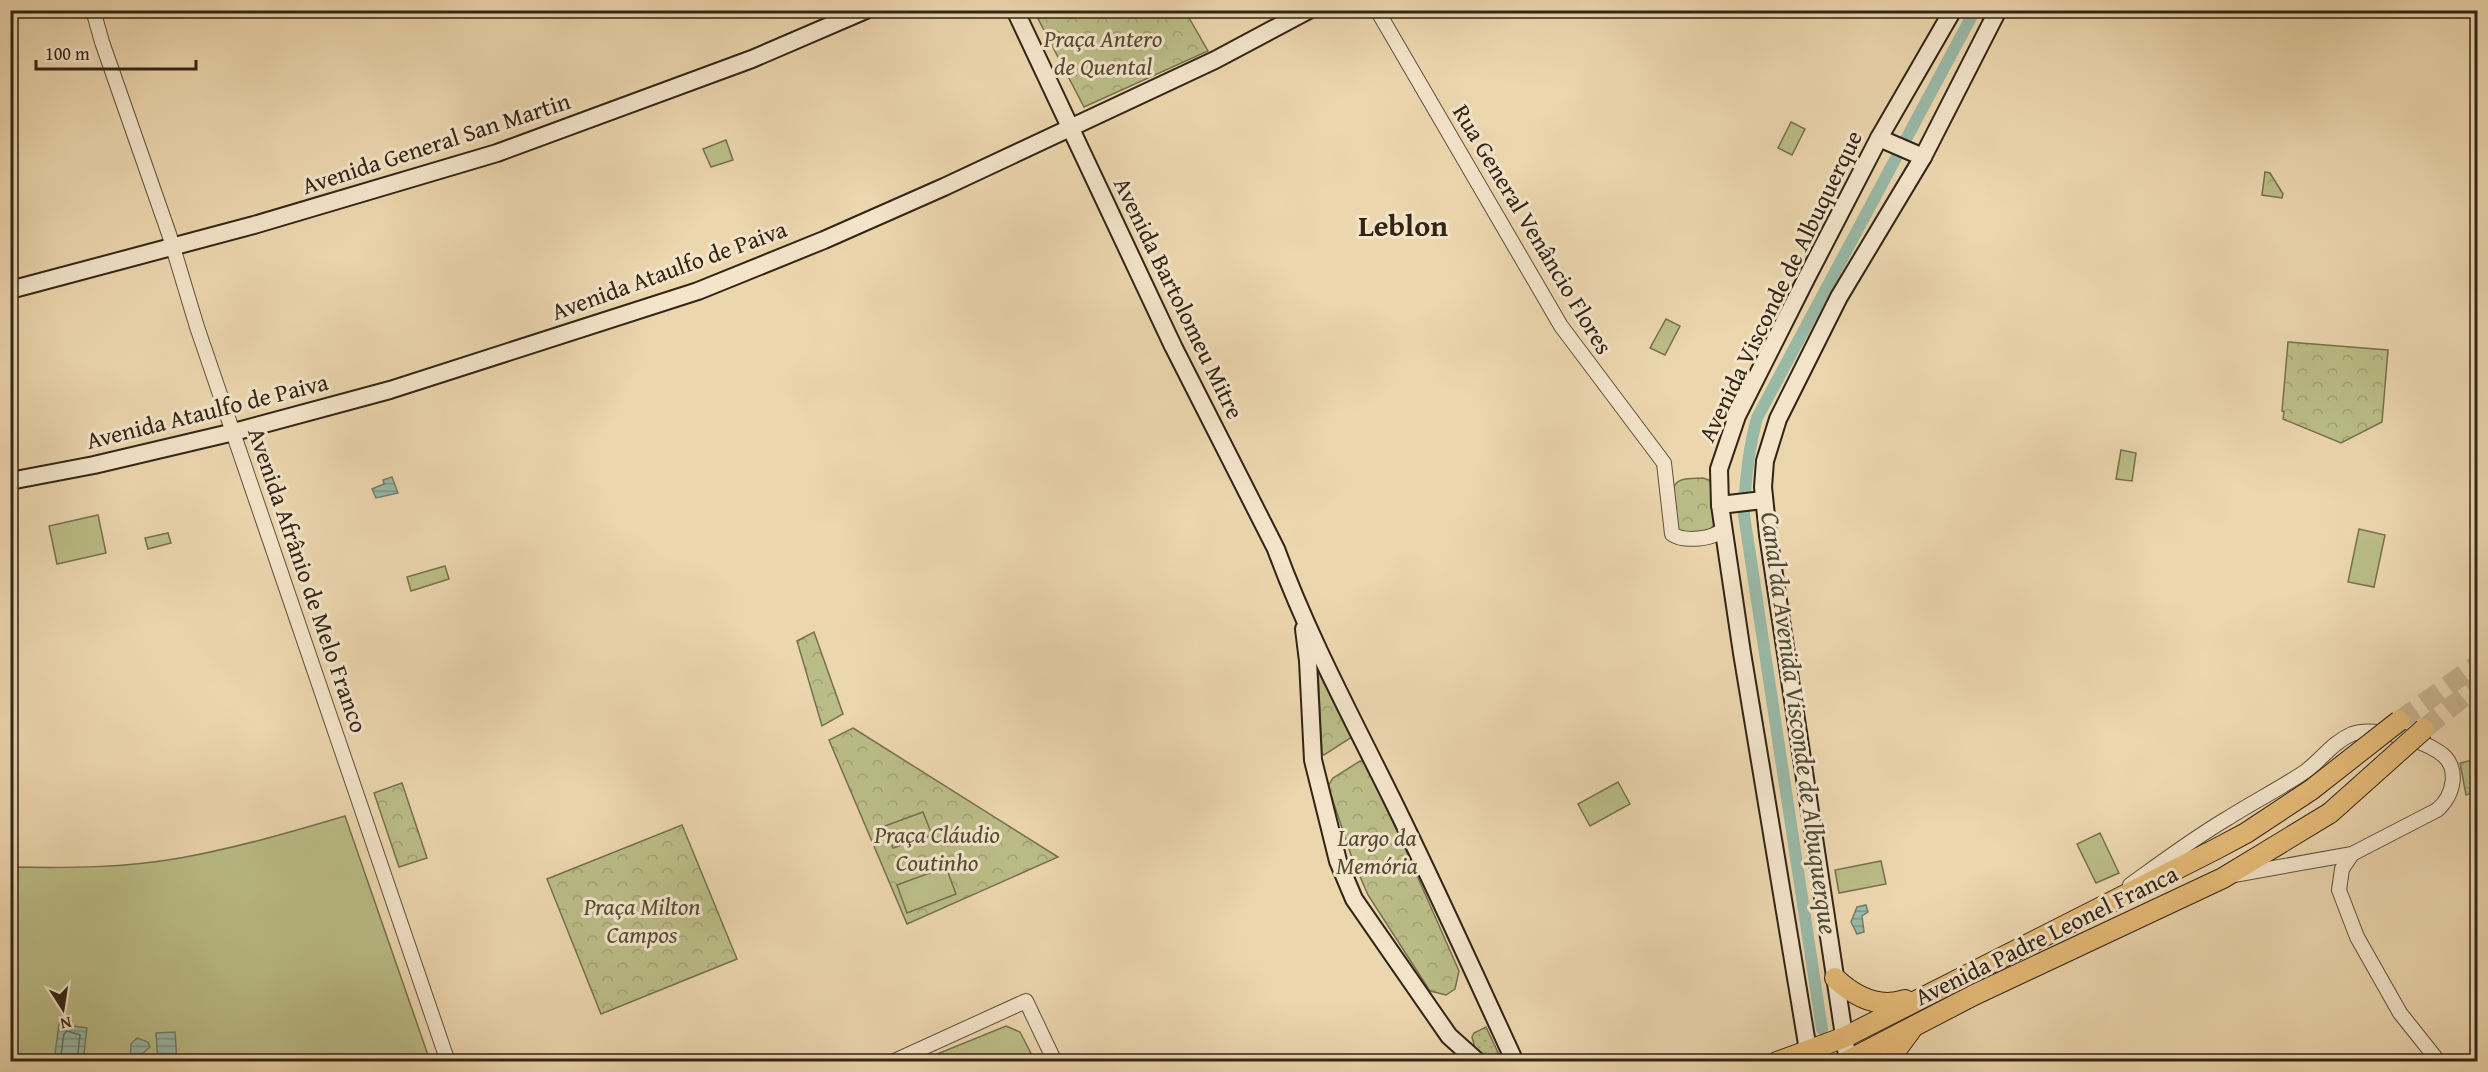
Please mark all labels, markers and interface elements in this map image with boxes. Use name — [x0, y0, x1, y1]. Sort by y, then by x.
park label: Praça Antero de Quental — [1043, 21, 1162, 84]
scale bar — [36, 33, 196, 71]
text: 100 m — [45, 40, 90, 67]
street label: Avenida General San Martin — [297, 83, 575, 203]
street label: Rua General Venâncio Flores — [1444, 97, 1622, 361]
street label: Avenida Visconde de Albuquerque — [1689, 124, 1871, 448]
street label: Avenida Bartolomeu Mitre — [1105, 171, 1253, 425]
district label: Leblon — [1358, 203, 1448, 247]
street label: Avenida Ataulfo de Paiva — [546, 211, 792, 329]
street label: Avenida Ataulfo de Paiva — [82, 364, 332, 458]
street label: Avenida Afrânio de Melo Franco — [239, 423, 377, 737]
water label: Canal da Avenida Visconde de Albuquerque — [1751, 509, 1849, 937]
park label: Praça Cláudio Coutinho — [873, 817, 1000, 880]
park label: Largo da Memória — [1336, 820, 1418, 883]
street label: Avenida Padre Leonel Franca — [1908, 856, 2184, 1014]
park label: Praça Milton Campos — [583, 889, 700, 952]
north arrow — [33, 979, 93, 1039]
text: N — [58, 1011, 74, 1037]

